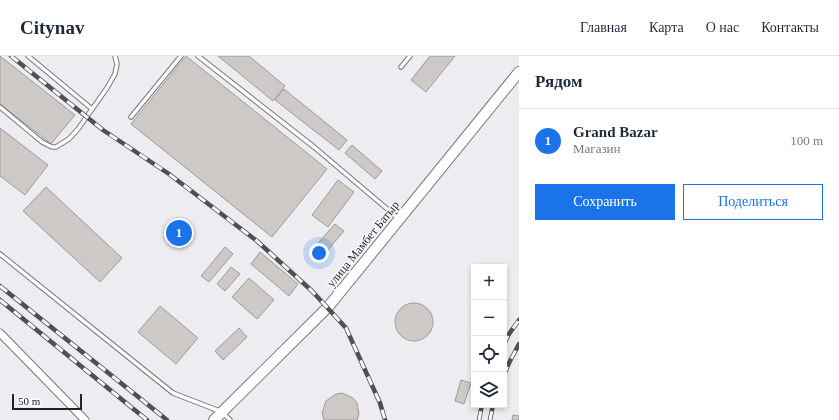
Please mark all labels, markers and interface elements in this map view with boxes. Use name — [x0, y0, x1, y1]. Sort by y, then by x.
text: Citynav — [20, 17, 84, 38]
text: Главная — [580, 20, 627, 35]
text: Карта — [649, 20, 684, 35]
text: О нас — [706, 20, 739, 35]
text: Контакты — [761, 20, 819, 35]
text: Рядом — [535, 72, 583, 91]
text: Grand Bazar — [573, 124, 658, 140]
text: 1 — [545, 133, 551, 148]
text: 100 m — [790, 133, 823, 148]
text: Магазин — [573, 141, 620, 156]
button: Сохранить — [535, 184, 675, 220]
button: Поделиться — [683, 184, 823, 220]
street label: улица Мамбет Батыр — [324, 198, 402, 290]
pin: 1 — [166, 218, 192, 248]
your location — [309, 243, 329, 263]
map controls — [471, 264, 507, 408]
button: + — [471, 264, 507, 300]
button: − — [471, 300, 507, 336]
button: locate — [471, 336, 507, 372]
button: layers — [471, 372, 507, 408]
scale bar — [12, 392, 82, 411]
text: 50 m — [18, 395, 40, 407]

